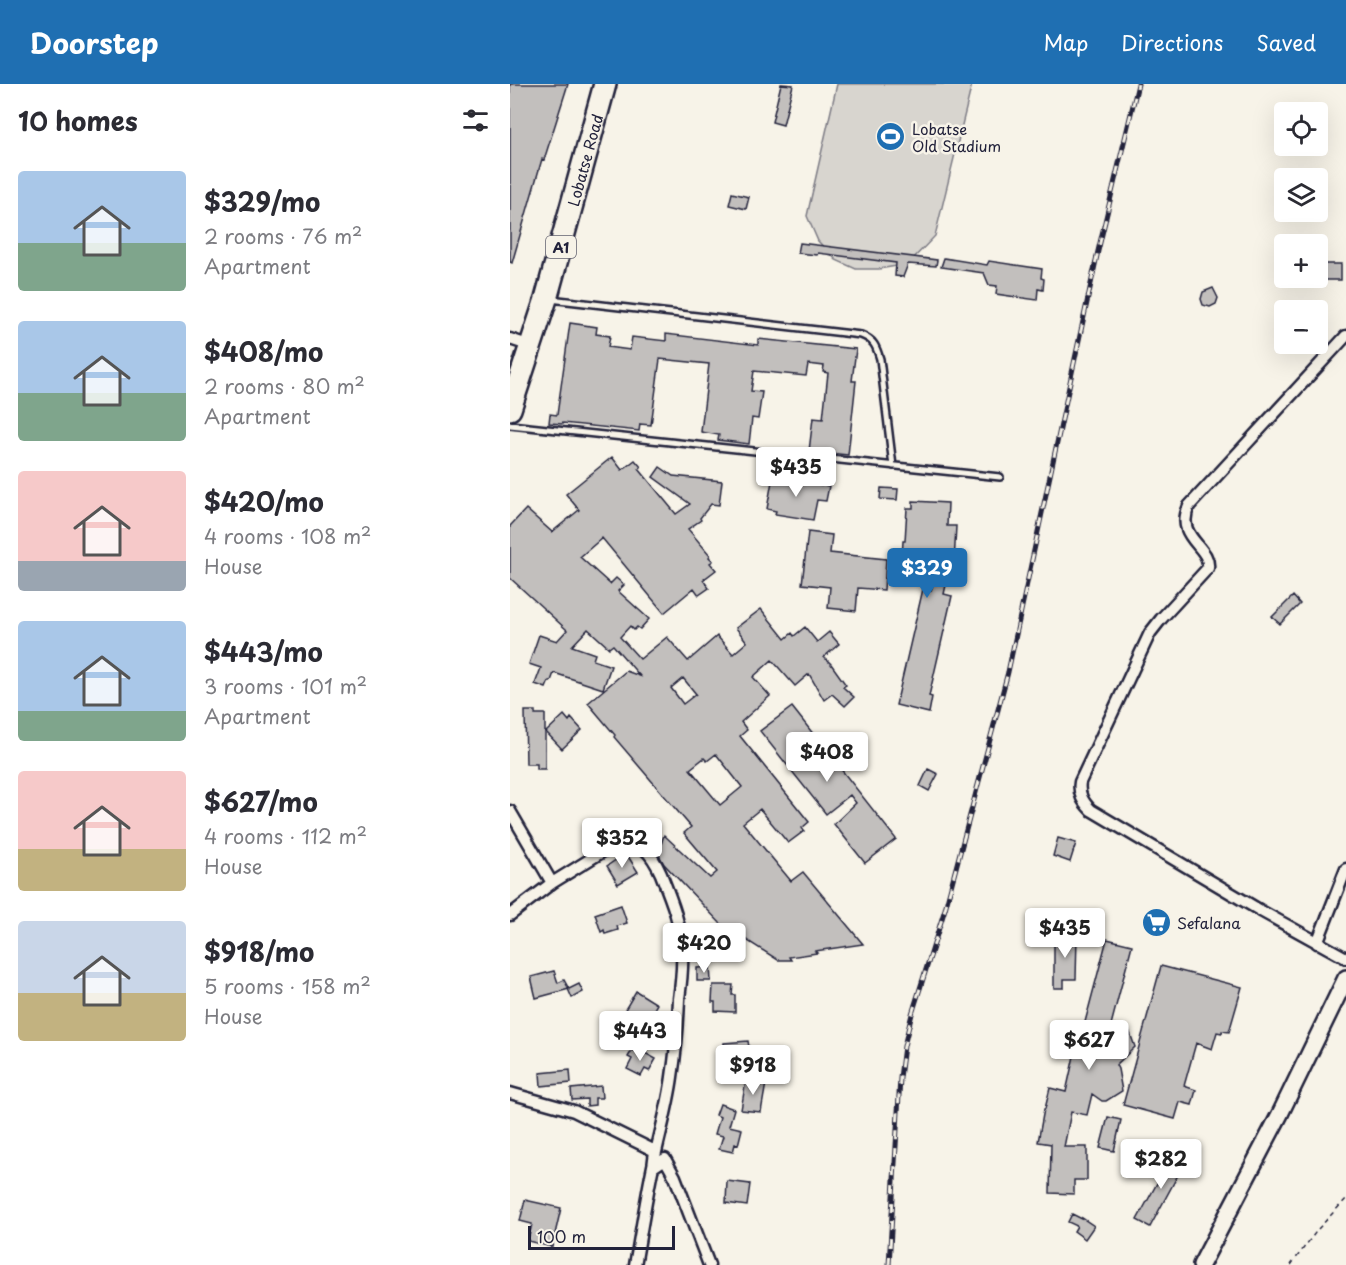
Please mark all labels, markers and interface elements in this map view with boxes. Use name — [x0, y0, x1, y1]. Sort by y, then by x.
text: Doorstep — [30, 21, 159, 64]
text: Map — [1043, 26, 1088, 58]
text: Directions — [1121, 26, 1223, 58]
text: Saved — [1256, 26, 1316, 58]
text: 10 homes — [18, 101, 138, 140]
map controls — [1274, 102, 1328, 354]
button: locate — [1274, 102, 1328, 156]
icon: filters — [459, 104, 492, 137]
street label: Lobatse Road — [561, 111, 608, 209]
place label: Lobatse Old Stadium — [912, 117, 1001, 157]
sports icon: Lobatse Old Stadium — [875, 121, 907, 153]
button: layers — [1274, 168, 1328, 222]
text: $329/mo — [204, 182, 320, 221]
icon: home — [66, 195, 138, 267]
text: 2 rooms · 76 m² — [204, 221, 362, 251]
button: + — [1274, 234, 1328, 288]
road number: A1 — [546, 236, 576, 258]
text: Apartment — [204, 251, 311, 281]
button: − — [1274, 300, 1328, 354]
text: $408/mo — [204, 332, 323, 371]
icon: home — [66, 345, 138, 417]
text: 2 rooms · 80 m² — [204, 371, 365, 401]
text: Apartment — [204, 401, 311, 431]
pin: $435 — [760, 447, 832, 498]
text: $435 — [770, 451, 822, 481]
text: $420/mo — [204, 482, 324, 521]
icon: home — [66, 495, 138, 567]
text: 4 rooms · 108 m² — [204, 521, 371, 551]
pin: $329 — [891, 548, 963, 599]
text: House — [204, 551, 263, 581]
text: $329 — [901, 552, 953, 582]
text: $443/mo — [204, 632, 323, 671]
icon: home — [66, 645, 138, 717]
text: 3 rooms · 101 m² — [204, 671, 367, 701]
text: Apartment — [204, 701, 311, 731]
pin: $408 — [791, 732, 863, 783]
text: $408 — [800, 736, 854, 766]
text: $627/mo — [204, 782, 318, 821]
icon: home — [66, 795, 138, 867]
pin: $352 — [586, 818, 658, 869]
text: 4 rooms · 112 m² — [204, 821, 367, 851]
text: $352 — [596, 822, 648, 852]
text: House — [204, 851, 263, 881]
supermarket icon: Sefalana — [1140, 906, 1172, 938]
pin: $435 — [1029, 908, 1101, 959]
place label: Sefalana — [1177, 911, 1241, 934]
text: $435 — [1039, 912, 1091, 942]
pin: $420 — [668, 923, 740, 974]
text: $420 — [677, 927, 731, 957]
text: $918/mo — [204, 932, 314, 971]
icon: home — [66, 945, 138, 1017]
text: 5 rooms · 158 m² — [204, 971, 371, 1001]
text: House — [204, 1001, 263, 1031]
pin: $443 — [604, 1011, 676, 1062]
text: $443 — [613, 1015, 667, 1045]
pin: $627 — [1053, 1020, 1125, 1071]
text: $627 — [1064, 1024, 1114, 1054]
pin: $918 — [717, 1045, 789, 1096]
text: $918 — [730, 1049, 776, 1079]
pin: $282 — [1125, 1139, 1197, 1190]
text: $282 — [1135, 1143, 1187, 1173]
scale bar — [528, 1223, 675, 1250]
text: 100 m — [537, 1224, 586, 1248]

